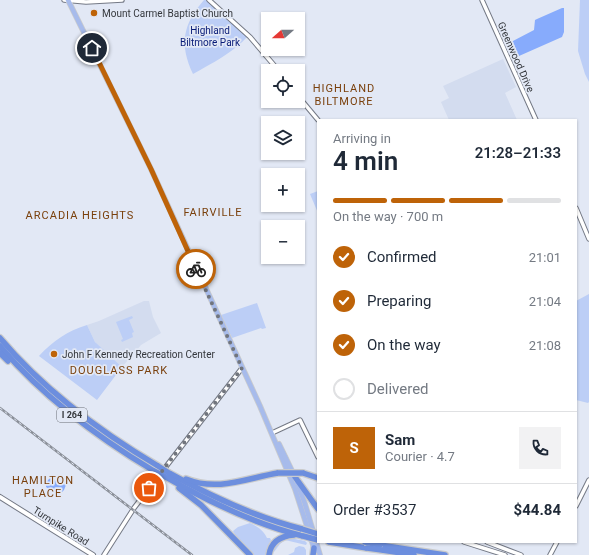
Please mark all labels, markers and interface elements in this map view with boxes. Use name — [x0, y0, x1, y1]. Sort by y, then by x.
marker: Mount Carmel Baptist Church — [89, 8, 99, 18]
place label: Mount Carmel Baptist Church — [102, 8, 233, 19]
north arrow — [261, 12, 305, 56]
map controls — [261, 12, 305, 264]
street label: Greenwood Drive — [496, 20, 536, 94]
park label: Highland Biltmore Park — [180, 25, 241, 48]
pin — [75, 31, 109, 65]
icon: home — [81, 37, 103, 59]
button: locate — [261, 64, 305, 108]
district label: HIGHLAND BILTMORE — [313, 82, 375, 108]
button: layers — [261, 116, 305, 160]
text: Arriving in — [333, 131, 391, 146]
text: 21:28–21:33 — [475, 144, 561, 162]
text: 4 min — [333, 146, 398, 176]
button: + — [261, 168, 305, 212]
district label: FAIRVILLE — [183, 206, 243, 219]
district label: ARCADIA HEIGHTS — [26, 209, 134, 222]
text: On the way · 700 m — [333, 209, 443, 224]
button: − — [261, 220, 305, 264]
icon: check — [333, 246, 355, 268]
text: Confirmed — [367, 248, 437, 266]
courier — [176, 249, 216, 289]
text: 21:01 — [529, 250, 561, 265]
icon: bike — [185, 258, 207, 280]
icon: check — [333, 290, 355, 312]
text: Preparing — [367, 292, 431, 310]
text: 21:04 — [529, 294, 561, 309]
icon: check — [333, 334, 355, 356]
text: On the way — [367, 336, 441, 354]
text: 21:08 — [529, 338, 561, 353]
marker: John F Kennedy Recreation Center — [49, 349, 59, 359]
place label: John F Kennedy Recreation Center — [62, 349, 215, 360]
district label: DOUGLASS PARK — [70, 364, 168, 377]
text: Delivered — [367, 380, 429, 398]
road number: I 264 — [57, 408, 87, 422]
button: phone — [519, 427, 561, 469]
text: Sam — [385, 431, 415, 449]
text: S — [349, 439, 359, 457]
text: Courier · 4.7 — [385, 449, 455, 464]
pin — [132, 471, 166, 505]
district label: HAMILTON PLACE — [12, 474, 74, 500]
icon: bag — [138, 477, 160, 499]
text: Order #3537 — [333, 501, 416, 519]
text: $44.84 — [514, 501, 561, 519]
street label: Turnpike Road — [31, 504, 91, 548]

